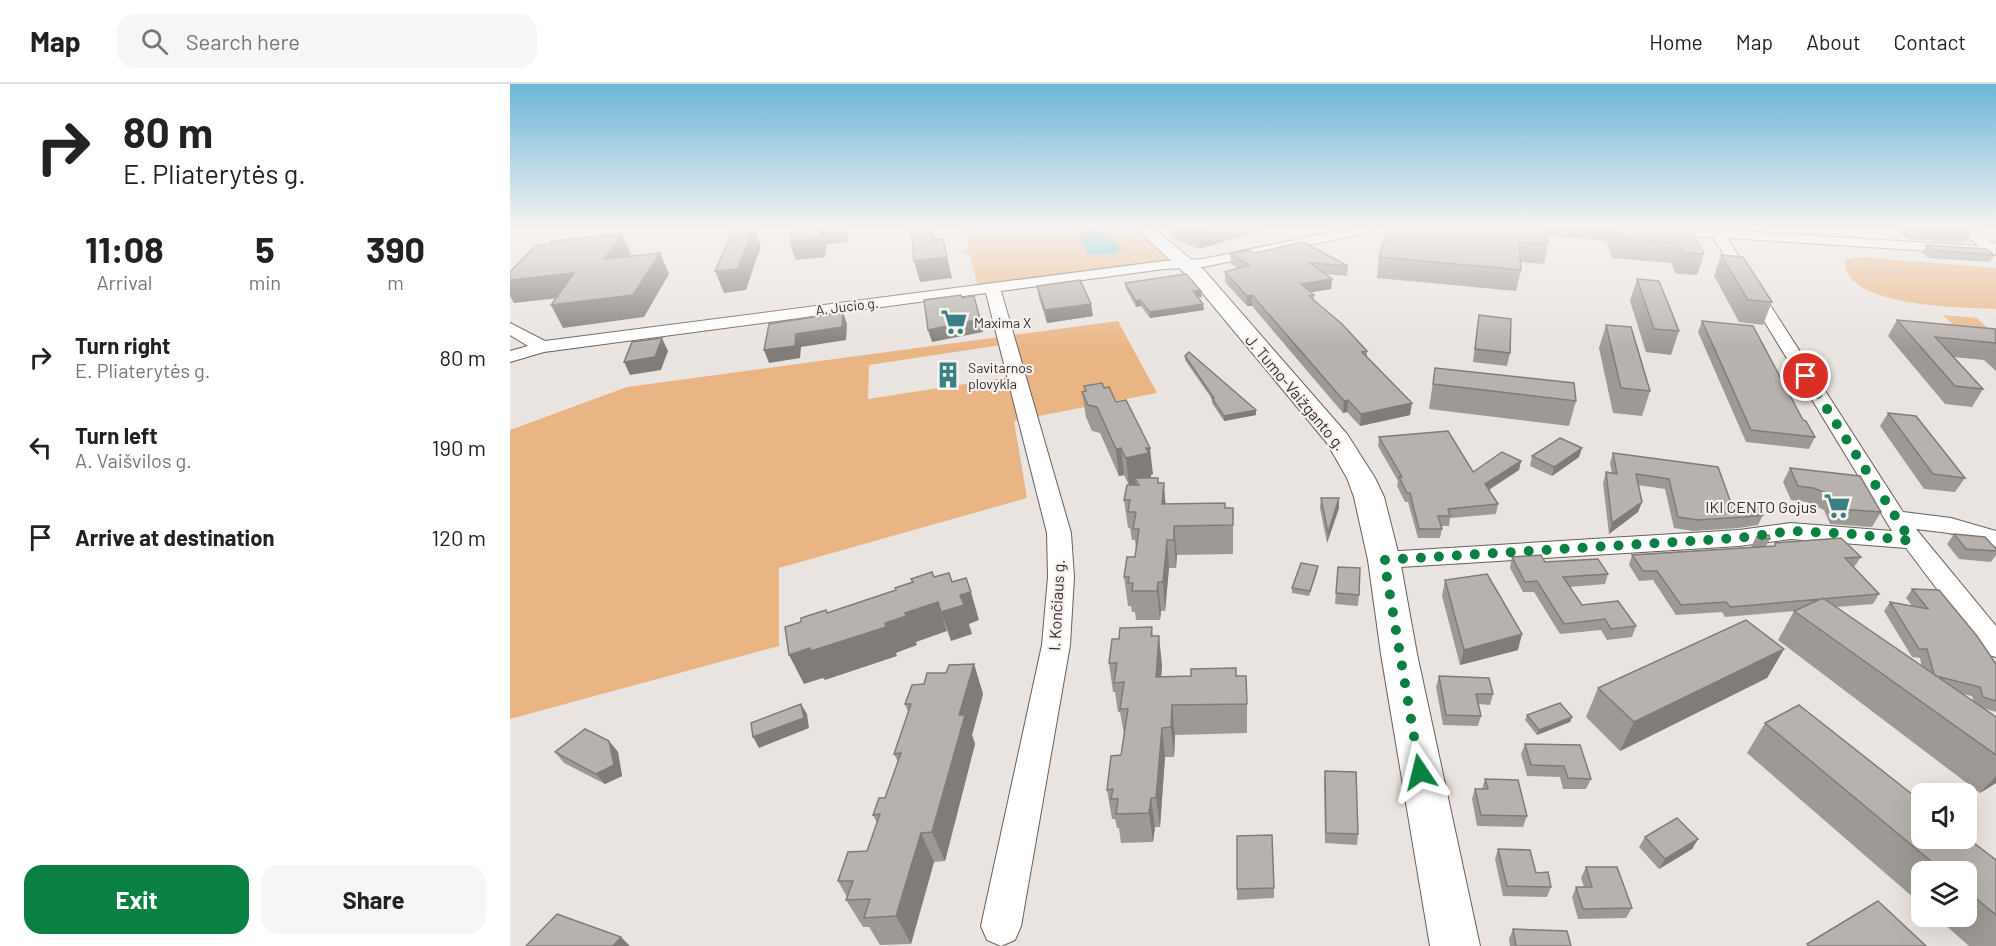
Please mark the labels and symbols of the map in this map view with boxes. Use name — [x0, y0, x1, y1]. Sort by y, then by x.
street label: A. Jucio g. — [814, 294, 880, 318]
supermarket icon: Maxima X — [939, 307, 969, 337]
place label: Maxima X — [974, 314, 1031, 331]
street label: J. Tumo-Vaižganto g. — [1242, 330, 1350, 454]
pin — [1780, 350, 1831, 401]
place label: Savitarnos plovykla — [968, 359, 1033, 392]
building icon: Savitarnos plovykla — [933, 360, 963, 390]
supermarket icon: IKI CENTO Gojus — [1822, 491, 1852, 521]
place label: IKI CENTO Gojus — [1705, 497, 1817, 516]
street label: I. Končiaus g. — [1044, 559, 1068, 651]
position arrow — [1388, 740, 1452, 804]

